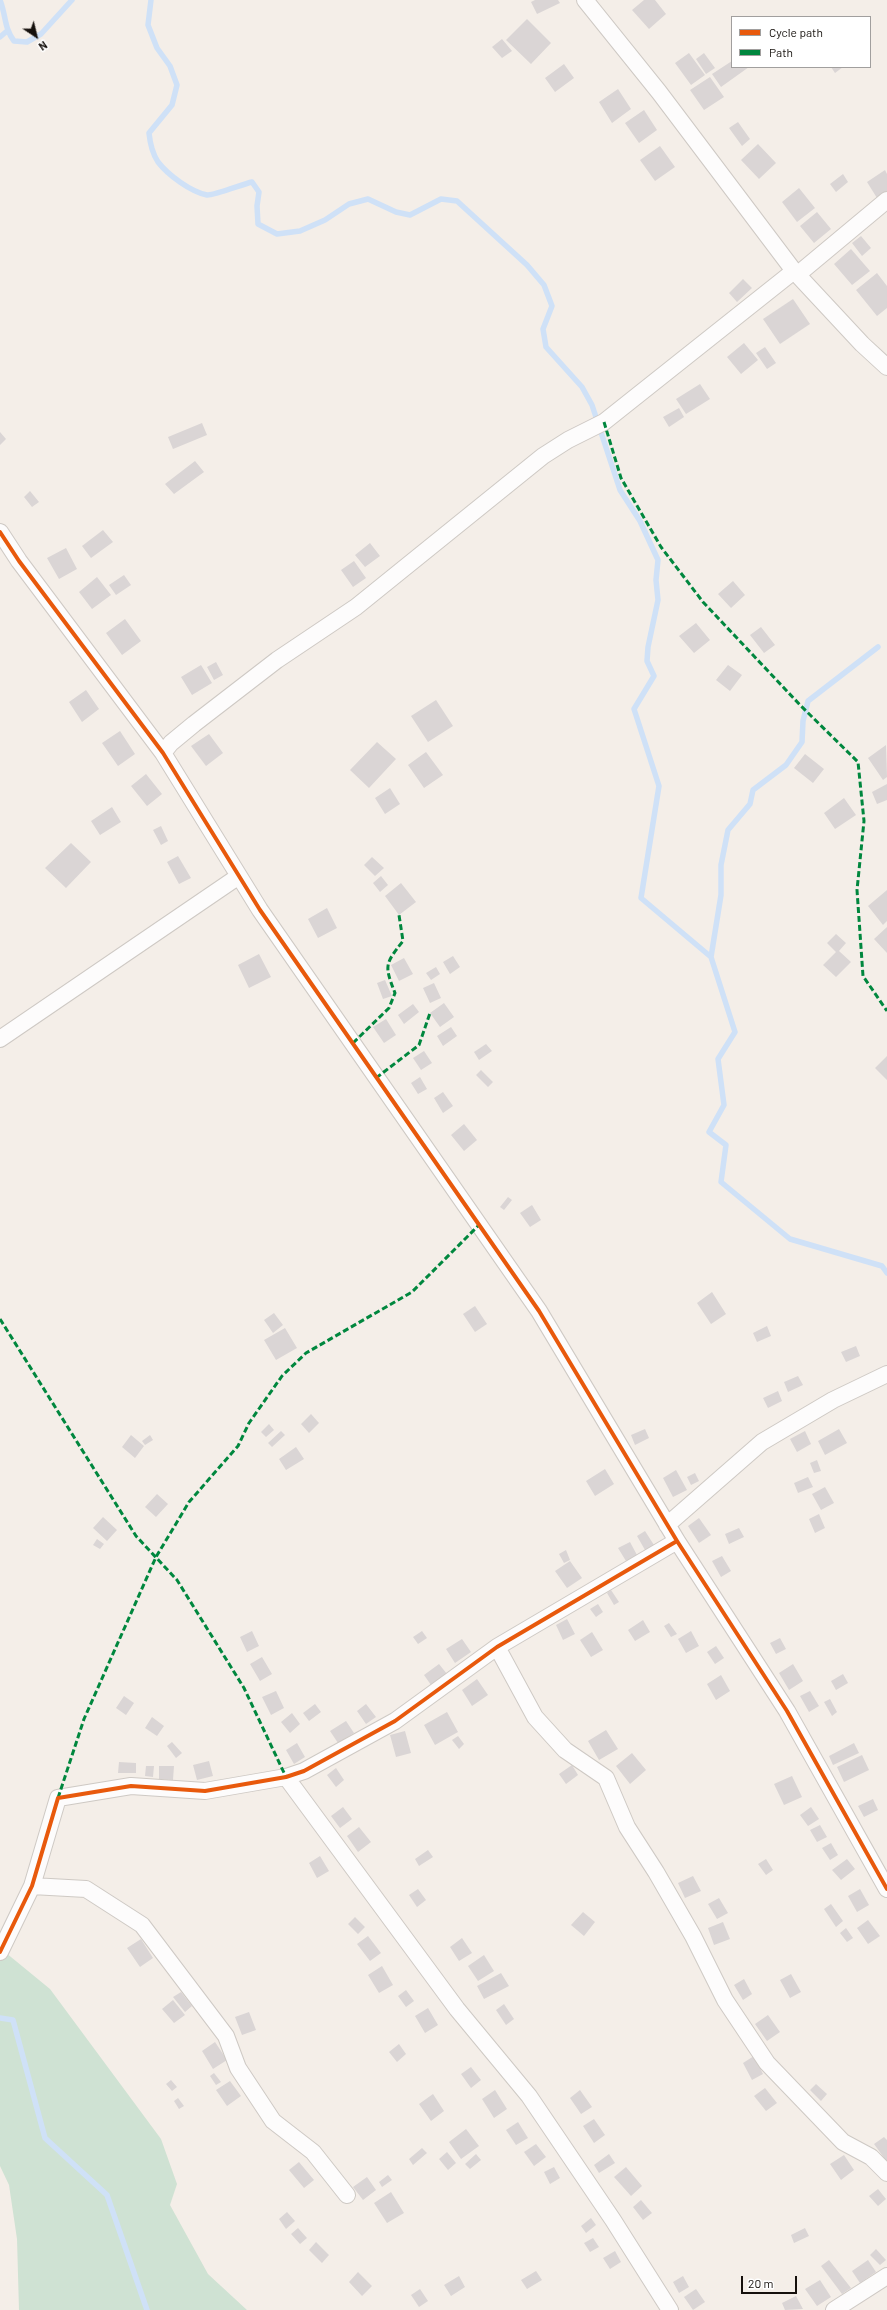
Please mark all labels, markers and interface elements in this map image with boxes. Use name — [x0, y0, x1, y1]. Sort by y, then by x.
north arrow — [16, 16, 56, 56]
legend — [731, 16, 871, 68]
text: Cycle path — [769, 25, 823, 39]
text: N — [36, 39, 50, 54]
text: Path — [769, 45, 793, 59]
scale bar — [743, 2268, 799, 2294]
text: 20 m — [748, 2276, 774, 2290]

